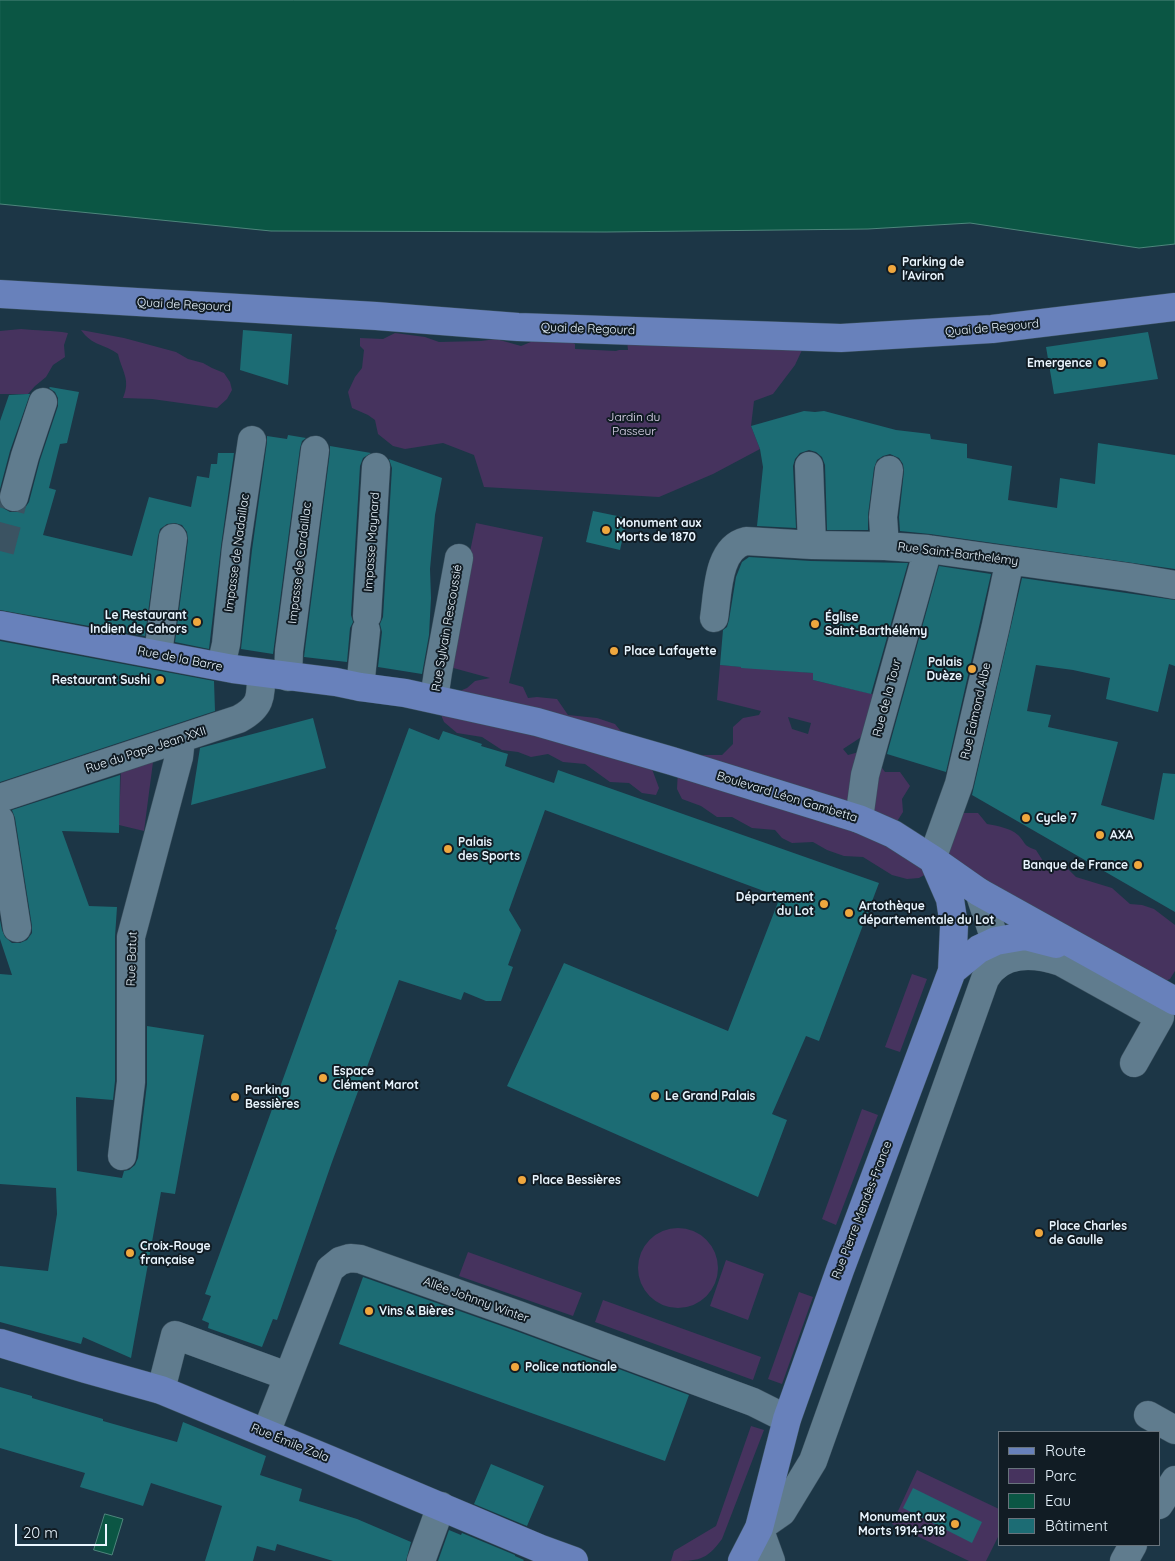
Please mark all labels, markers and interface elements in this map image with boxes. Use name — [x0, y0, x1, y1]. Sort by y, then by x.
place label: Parking de l'Aviron — [902, 255, 964, 283]
marker: Parking de l'Aviron — [886, 263, 898, 275]
street label: Quai de Regourd — [137, 295, 231, 315]
street label: Quai de Regourd — [944, 317, 1040, 339]
street label: Quai de Regourd — [541, 320, 635, 338]
place label: Emergence — [1027, 356, 1092, 370]
marker: Emergence — [1096, 357, 1108, 369]
park label: Jardin du Passeur — [608, 410, 660, 438]
street label: Impasse Maynard — [361, 492, 383, 592]
street label: Impasse de Nadaillac — [222, 493, 252, 613]
street label: Impasse de Cardaillac — [285, 501, 315, 625]
place label: Monument aux Morts de 1870 — [616, 516, 701, 544]
marker: Monument aux Morts de 1870 — [600, 524, 612, 536]
street label: Rue Saint-Barthelémy — [897, 539, 1019, 569]
street label: Rue Sylvain Rescoussié — [429, 563, 465, 693]
place label: Le Restaurant Indien de Cahors — [90, 608, 187, 636]
place label: Église Saint-Barthélémy — [825, 610, 927, 638]
marker: Le Restaurant Indien de Cahors — [191, 616, 203, 628]
marker: Église Saint-Barthélémy — [809, 618, 821, 630]
street label: Rue de la Barre — [136, 644, 224, 674]
place label: Place Lafayette — [624, 644, 717, 658]
marker: Place Lafayette — [608, 645, 620, 657]
place label: Palais Duèze — [927, 655, 962, 683]
street label: Rue de la Tour — [870, 658, 904, 738]
street label: Rue Edmond Albe — [958, 661, 994, 761]
marker: Palais Duèze — [966, 663, 978, 675]
place label: Restaurant Sushi — [52, 673, 150, 687]
marker: Restaurant Sushi — [154, 674, 166, 686]
street label: Rue du Pape Jean XXII — [84, 724, 208, 776]
street label: Boulevard Léon Gambetta — [715, 769, 859, 825]
place label: Cycle 7 — [1036, 811, 1077, 825]
marker: Cycle 7 — [1020, 812, 1032, 824]
place label: AXA — [1110, 828, 1133, 842]
marker: AXA — [1094, 829, 1106, 841]
place label: Palais des Sports — [458, 835, 520, 863]
marker: Palais des Sports — [442, 843, 454, 855]
place label: Banque de France — [1023, 858, 1128, 872]
marker: Banque de France — [1132, 859, 1144, 871]
place label: Département du Lot — [736, 890, 814, 918]
marker: Département du Lot — [818, 898, 830, 910]
place label: Artothèque départementale du Lot — [859, 899, 994, 927]
marker: Artothèque départementale du Lot — [843, 907, 855, 919]
street label: Rue Batut — [124, 931, 140, 987]
place label: Espace Clément Marot — [333, 1064, 419, 1092]
marker: Espace Clément Marot — [317, 1072, 329, 1084]
place label: Parking Bessières — [245, 1083, 299, 1111]
place label: Le Grand Palais — [665, 1089, 755, 1103]
marker: Le Grand Palais — [649, 1090, 661, 1102]
marker: Parking Bessières — [229, 1091, 241, 1103]
street label: Rue Pierre Mendès-France — [829, 1139, 895, 1281]
place label: Place Bessières — [532, 1173, 621, 1187]
marker: Place Bessières — [516, 1174, 528, 1186]
place label: Place Charles de Gaulle — [1049, 1219, 1127, 1247]
marker: Place Charles de Gaulle — [1033, 1227, 1045, 1239]
place label: Croix-Rouge française — [140, 1239, 210, 1267]
marker: Croix-Rouge française — [124, 1247, 136, 1259]
street label: Allée Johnny Winter — [421, 1274, 531, 1326]
place label: Vins & Bières — [379, 1304, 454, 1318]
marker: Vins & Bières — [363, 1305, 375, 1317]
place label: Police nationale — [525, 1360, 617, 1374]
marker: Police nationale — [509, 1361, 521, 1373]
street label: Rue Émile Zola — [249, 1421, 331, 1465]
legend — [998, 1431, 1160, 1546]
text: Route — [1045, 1441, 1086, 1460]
text: Parc — [1045, 1466, 1076, 1485]
text: Eau — [1045, 1491, 1071, 1510]
place label: Monument aux Morts 1914-1918 — [858, 1510, 945, 1538]
scale bar — [18, 1514, 110, 1546]
text: Bâtiment — [1045, 1516, 1108, 1535]
marker: Monument aux Morts 1914-1918 — [949, 1518, 961, 1530]
text: 20 m — [23, 1523, 58, 1542]

